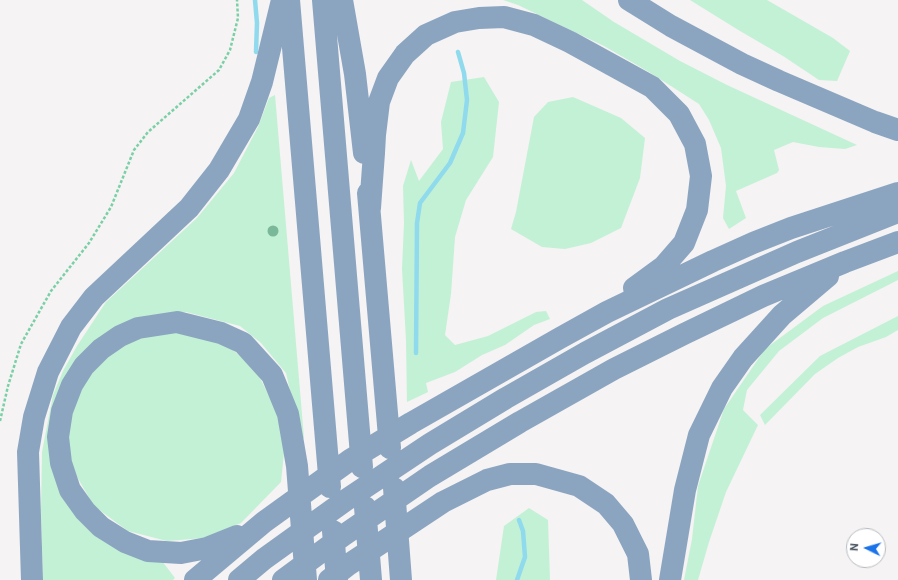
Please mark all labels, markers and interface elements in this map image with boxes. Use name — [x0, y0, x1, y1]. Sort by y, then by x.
north arrow — [846, 528, 886, 568]
text: N — [848, 543, 861, 551]

